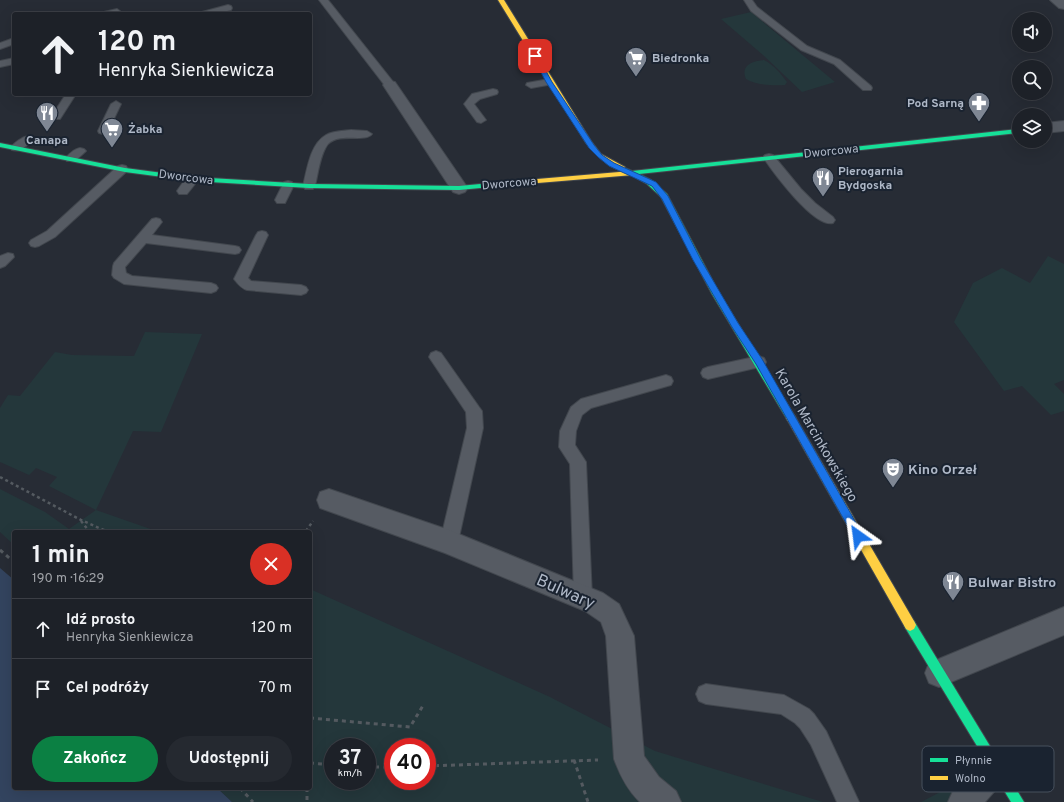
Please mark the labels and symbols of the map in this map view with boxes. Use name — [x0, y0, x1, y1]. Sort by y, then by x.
pin — [518, 39, 552, 73]
supermarket icon: Biedronka — [623, 45, 649, 78]
place label: Biedronka — [652, 51, 709, 67]
pharmacy icon: Pod Sarną — [966, 90, 992, 123]
place label: Pod Sarną — [907, 96, 964, 112]
restaurant icon: Canapa — [34, 100, 60, 133]
supermarket icon: Żabka — [99, 116, 125, 149]
place label: Żabka — [128, 122, 163, 138]
place label: Canapa — [26, 133, 68, 149]
street label: Dworcowa — [803, 141, 859, 163]
place label: Pierogarnia Bydgoska — [838, 164, 903, 194]
restaurant icon: Pierogarnia Bydgoska — [810, 165, 836, 198]
street label: Dworcowa — [158, 167, 214, 189]
street label: Dworcowa — [481, 174, 537, 194]
street label: Karola Marcinkowskiego — [771, 366, 861, 506]
theatre icon: Kino Orzeł — [880, 456, 906, 489]
place label: Kino Orzeł — [908, 462, 977, 479]
position arrow — [837, 515, 879, 557]
restaurant icon: Bulwar Bistro — [940, 569, 966, 602]
street label: Bulwary — [532, 570, 598, 616]
place label: Bulwar Bistro — [968, 575, 1056, 592]
speed limit sign: 40 — [384, 738, 436, 790]
legend — [922, 746, 1054, 792]
text: Płynnie — [955, 754, 992, 768]
text: Wolno — [955, 772, 986, 786]

